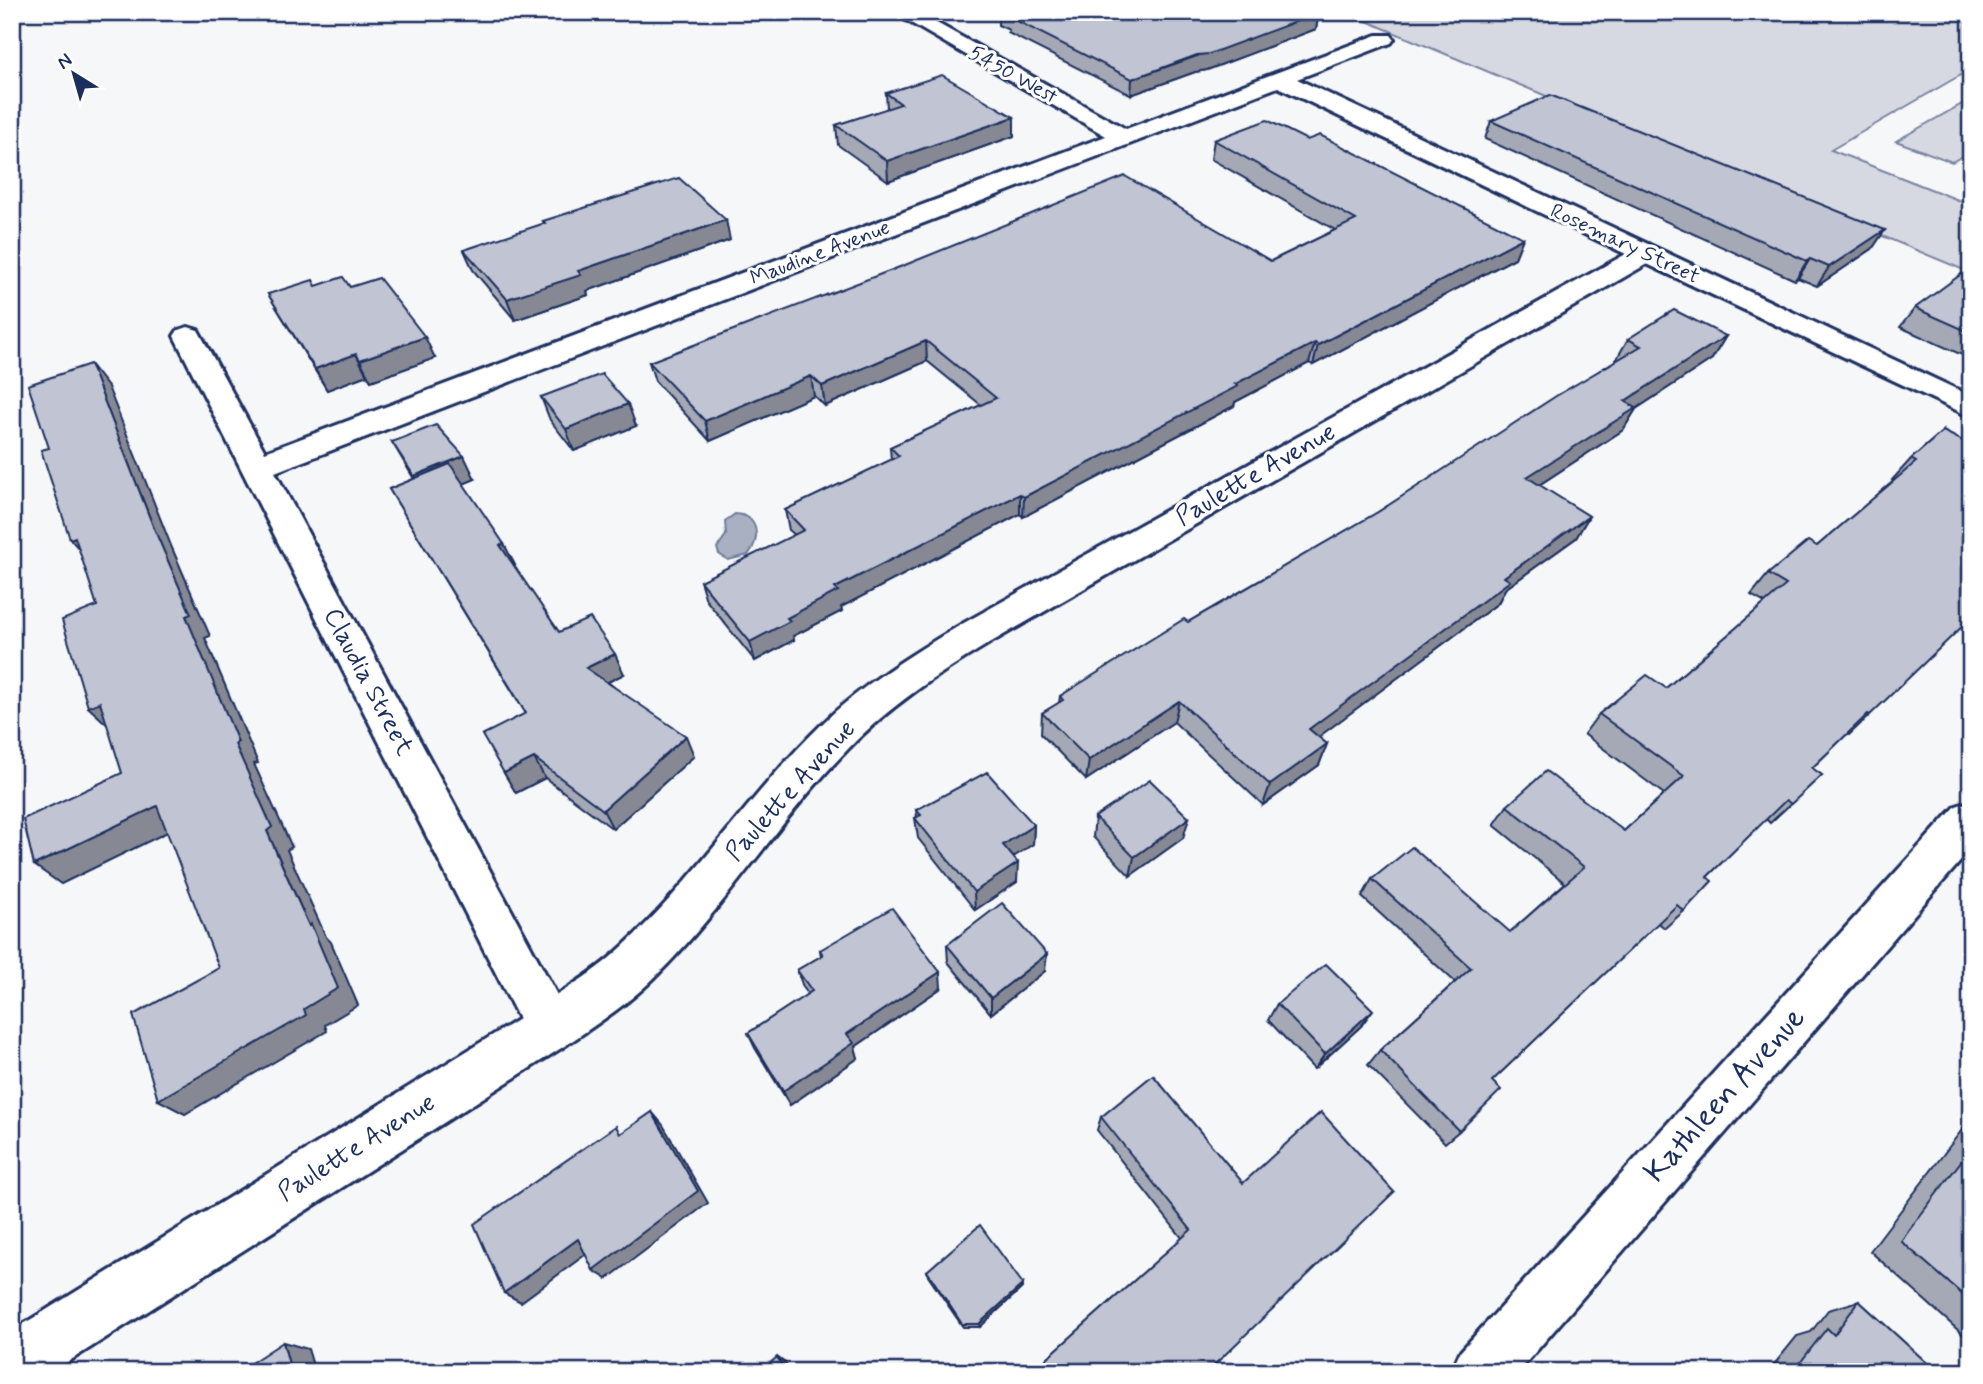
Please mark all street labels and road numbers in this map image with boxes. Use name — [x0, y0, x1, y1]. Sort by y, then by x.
street label: 5450 West — [964, 39, 1063, 111]
street label: Rosemary Street — [1546, 197, 1704, 291]
street label: Maudine Avenue — [746, 213, 894, 293]
street label: Paulette Avenue — [1170, 415, 1342, 535]
street label: Claudia Street — [315, 602, 421, 762]
street label: Paulette Avenue — [718, 713, 864, 869]
street label: Kathleen Avenue — [1635, 998, 1815, 1192]
street label: Paulette Avenue — [272, 1086, 442, 1210]

